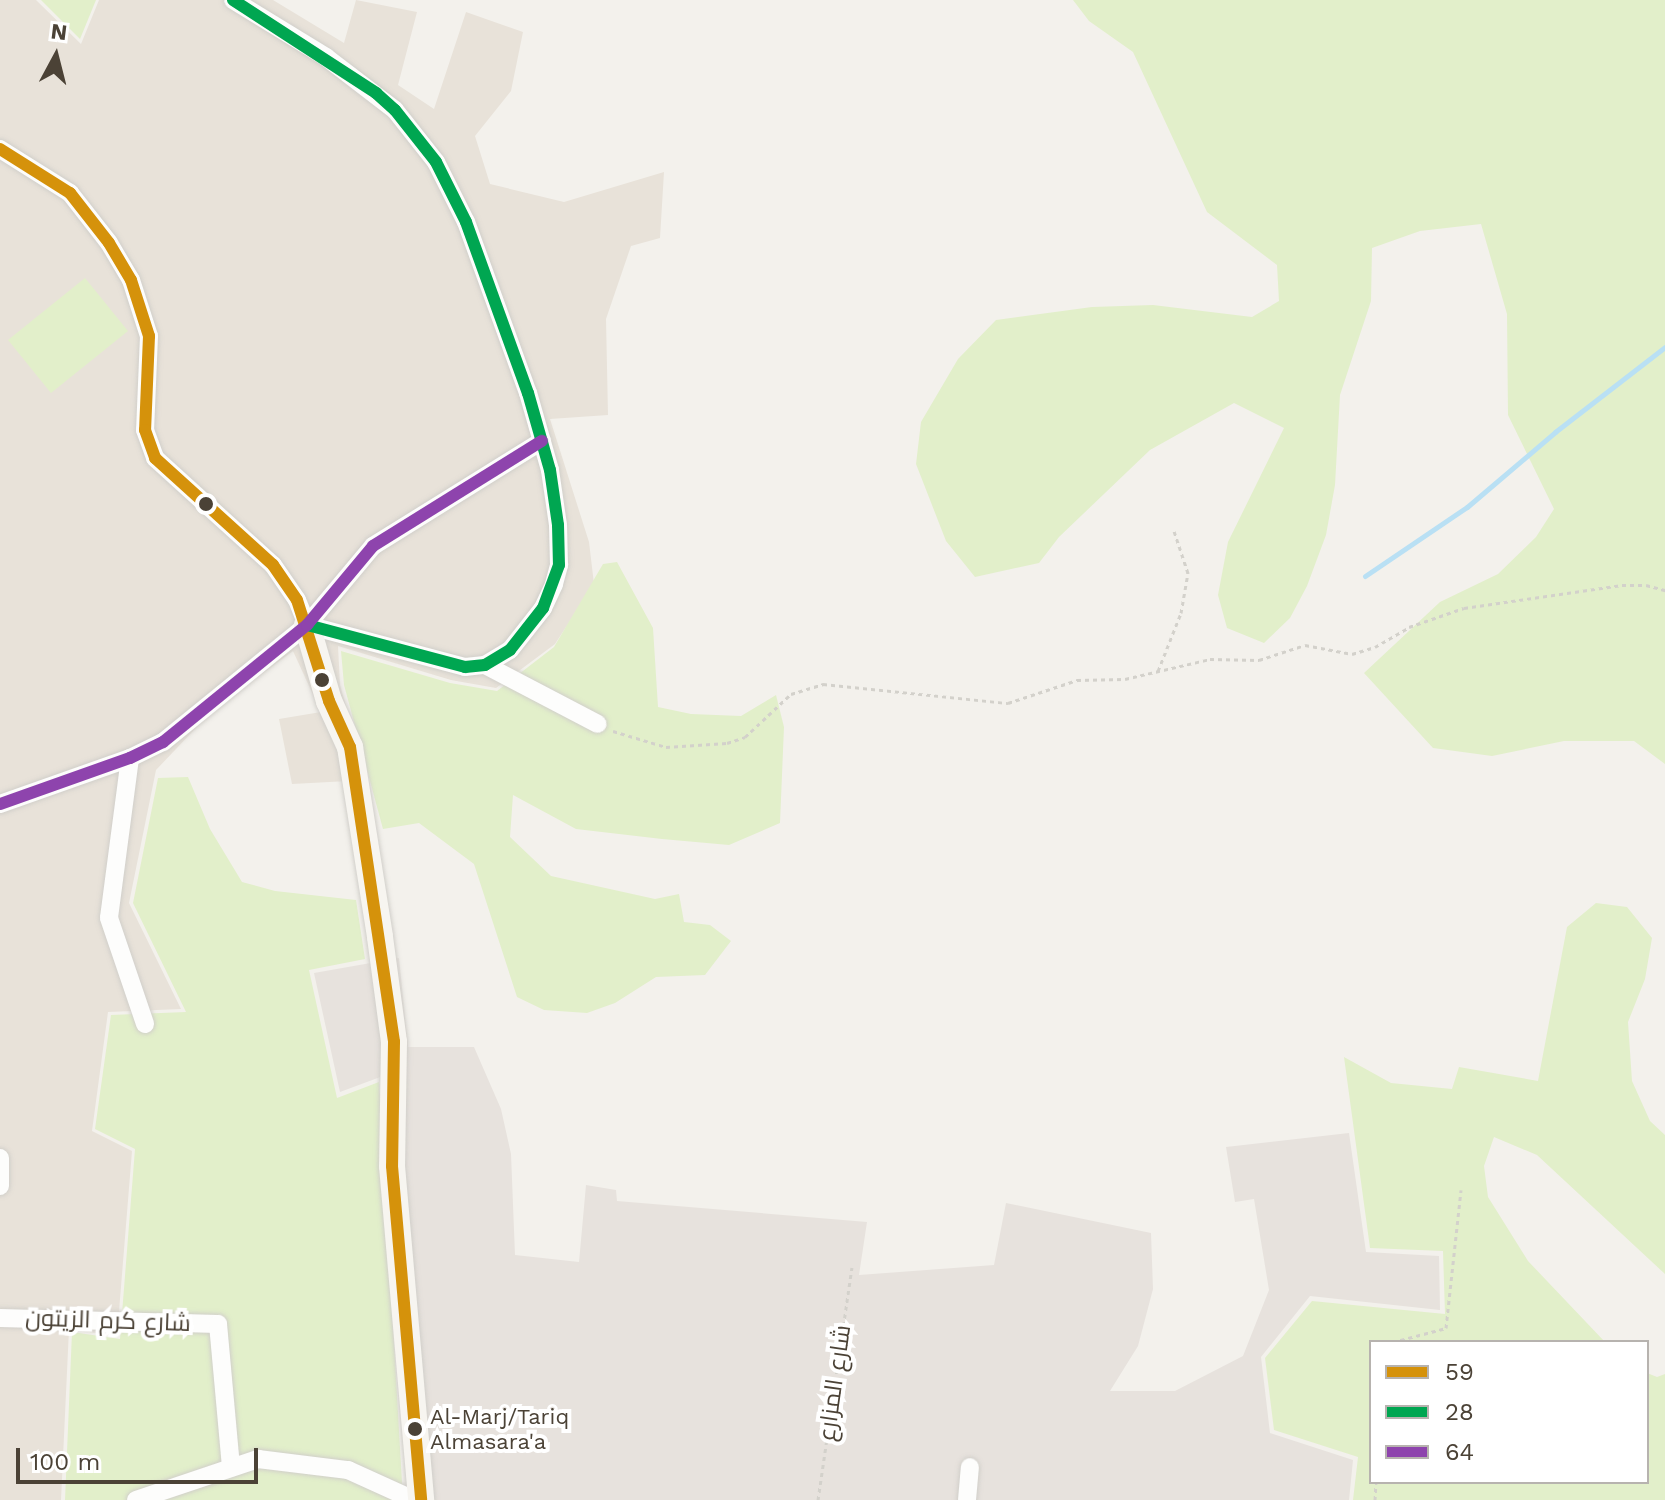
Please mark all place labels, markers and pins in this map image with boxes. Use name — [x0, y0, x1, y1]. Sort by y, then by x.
unlabelled marker — [198, 496, 214, 512]
unlabelled marker — [314, 672, 330, 688]
place label: Al-Marj/Tariq Almasara'a — [430, 1403, 569, 1454]
marker: Al-Marj/Tariq Almasara'a — [407, 1421, 423, 1437]

